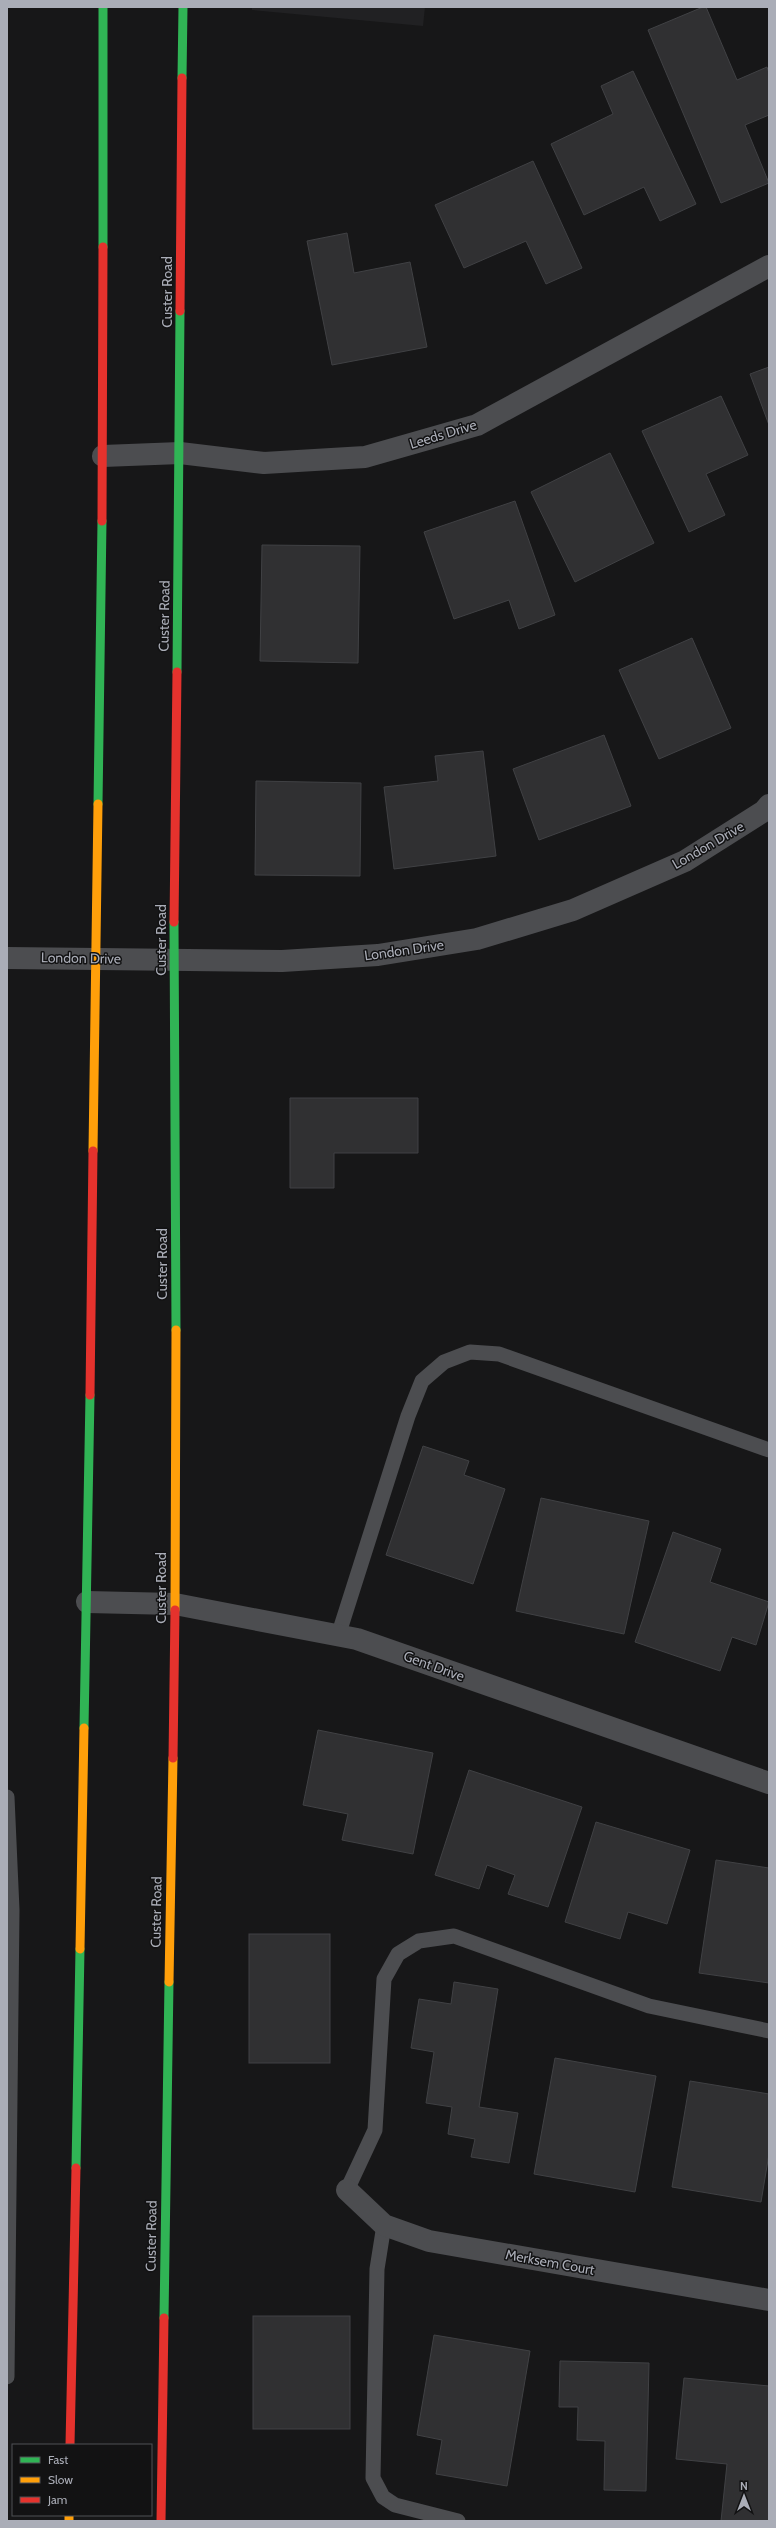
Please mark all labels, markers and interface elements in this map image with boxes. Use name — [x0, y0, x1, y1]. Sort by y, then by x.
street label: Custer Road — [158, 256, 176, 328]
street label: Leeds Drive — [407, 415, 479, 453]
street label: Custer Road — [154, 580, 174, 652]
street label: London Drive — [669, 817, 747, 873]
street label: Custer Road — [152, 904, 170, 976]
street label: London Drive — [363, 936, 445, 964]
street label: London Drive — [41, 948, 121, 968]
street label: Custer Road — [153, 1228, 171, 1300]
street label: Custer Road — [152, 1552, 170, 1624]
street label: Gent Drive — [401, 1647, 467, 1685]
street label: Custer Road — [146, 1876, 166, 1948]
street label: Custer Road — [141, 2200, 161, 2272]
street label: Merksem Court — [504, 2245, 596, 2279]
legend — [12, 2444, 152, 2516]
text: Fast — [48, 2452, 68, 2467]
text: Slow — [48, 2472, 73, 2487]
north arrow — [724, 2476, 764, 2516]
text: N — [740, 2479, 748, 2493]
text: Jam — [47, 2492, 67, 2507]

